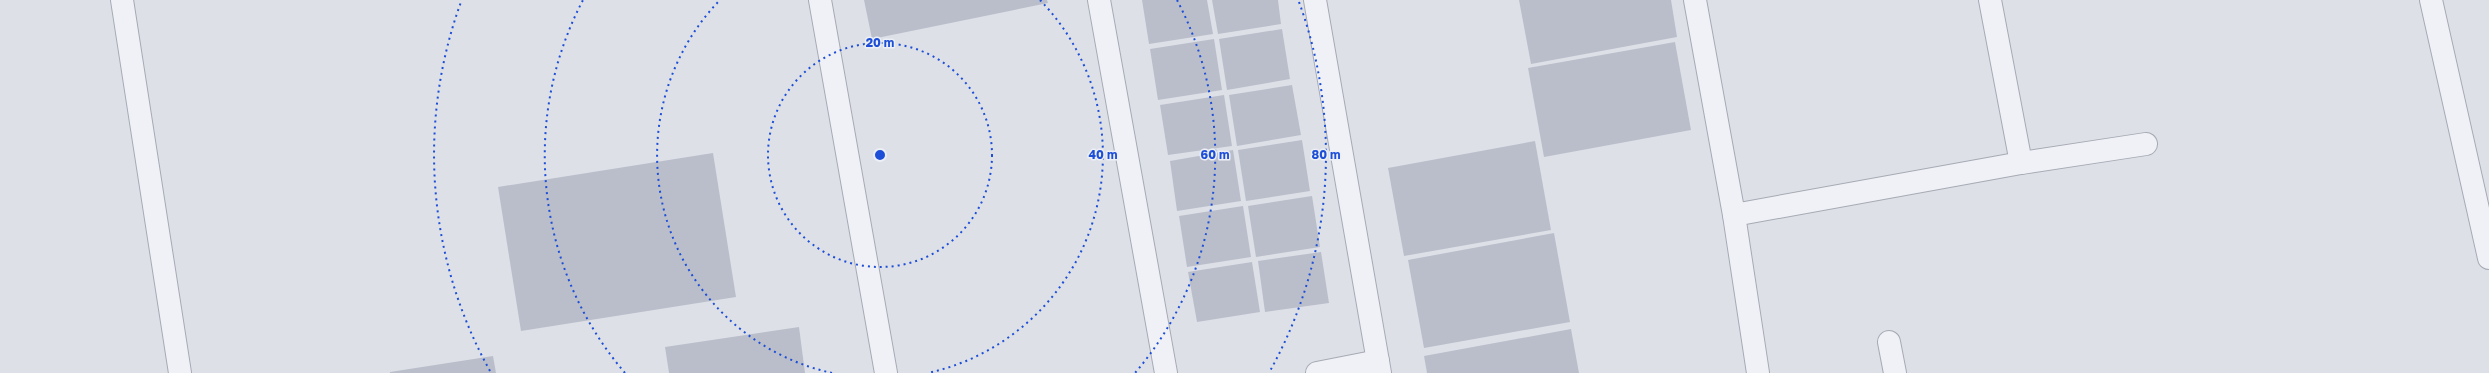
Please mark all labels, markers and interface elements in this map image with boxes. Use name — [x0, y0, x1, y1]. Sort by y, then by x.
text: 20 m — [866, 35, 894, 50]
text: 40 m — [1089, 147, 1117, 162]
text: 60 m — [1201, 147, 1229, 162]
text: 80 m — [1312, 147, 1340, 162]
centre of rings — [873, 148, 887, 162]

